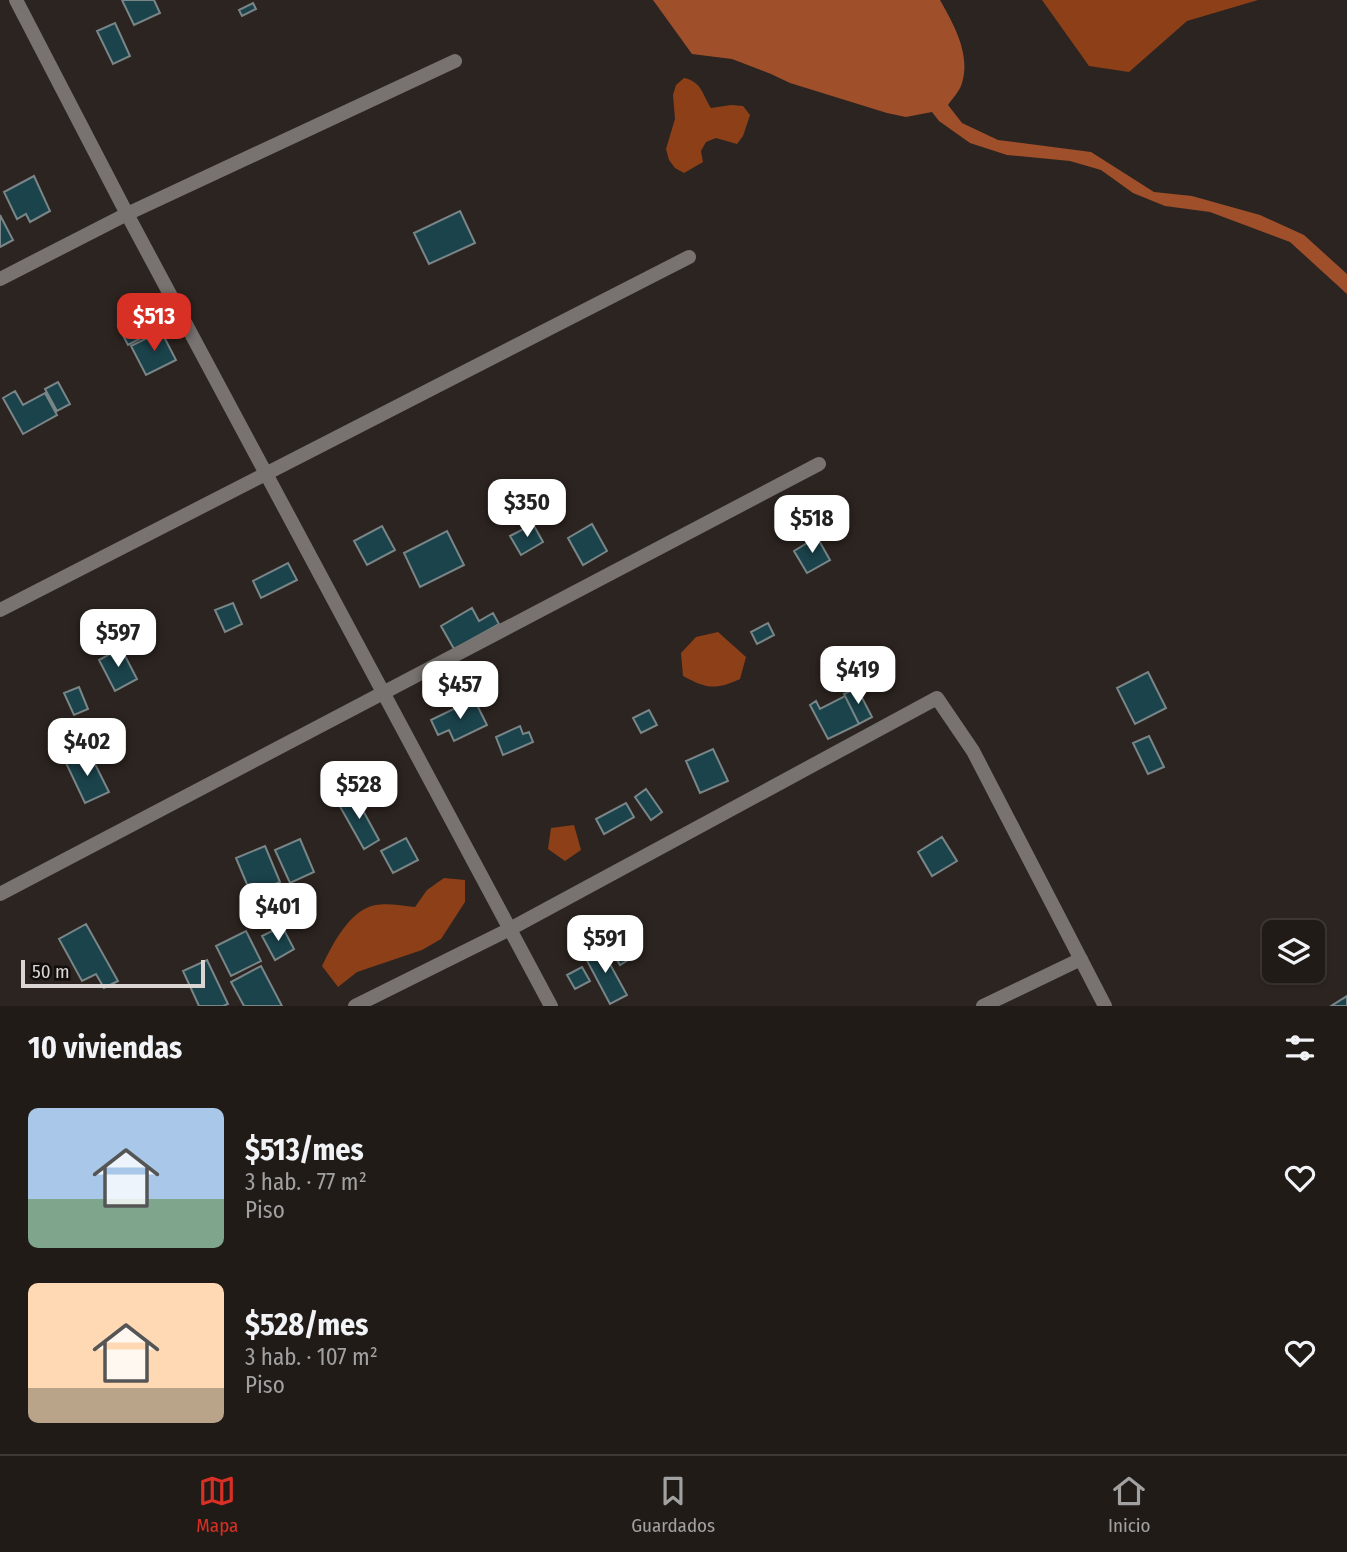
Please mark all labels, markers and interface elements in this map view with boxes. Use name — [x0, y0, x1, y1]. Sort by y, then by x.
pin: $513 — [113, 294, 195, 353]
text: $513 — [133, 302, 175, 330]
pin: $350 — [486, 480, 568, 539]
text: $350 — [504, 488, 550, 516]
pin: $518 — [771, 496, 853, 555]
text: $518 — [790, 504, 834, 532]
pin: $597 — [77, 610, 159, 669]
text: $597 — [96, 618, 140, 646]
pin: $419 — [817, 646, 899, 706]
text: $419 — [836, 655, 880, 683]
pin: $457 — [419, 662, 501, 721]
text: $457 — [438, 670, 482, 698]
pin: $402 — [46, 718, 128, 778]
text: $402 — [64, 727, 110, 755]
pin: $528 — [318, 762, 400, 821]
text: $528 — [336, 770, 382, 798]
pin: $401 — [237, 884, 319, 943]
text: $401 — [255, 892, 301, 920]
pin: $591 — [564, 916, 646, 975]
map controls — [1262, 920, 1325, 983]
button: layers — [1262, 920, 1325, 983]
text: $591 — [583, 924, 627, 952]
scale bar — [21, 957, 205, 989]
text: 50 m — [32, 960, 70, 983]
icon: filters — [1281, 1029, 1319, 1067]
text: 10 viviendas — [28, 1030, 182, 1066]
text: $513/mes — [245, 1132, 364, 1168]
icon: home — [84, 1136, 168, 1220]
icon: heart — [1281, 1159, 1319, 1197]
text: 3 hab. · 77 m² — [245, 1168, 367, 1196]
text: Piso — [245, 1196, 285, 1224]
text: $528/mes — [245, 1307, 368, 1343]
icon: home — [84, 1311, 168, 1395]
icon: heart — [1281, 1334, 1319, 1372]
text: 3 hab. · 107 m² — [245, 1343, 378, 1371]
text: Piso — [245, 1371, 285, 1399]
tab: Mapa — [196, 1472, 238, 1537]
tab: Guardados — [631, 1472, 715, 1537]
tab: Inicio — [1108, 1472, 1151, 1537]

